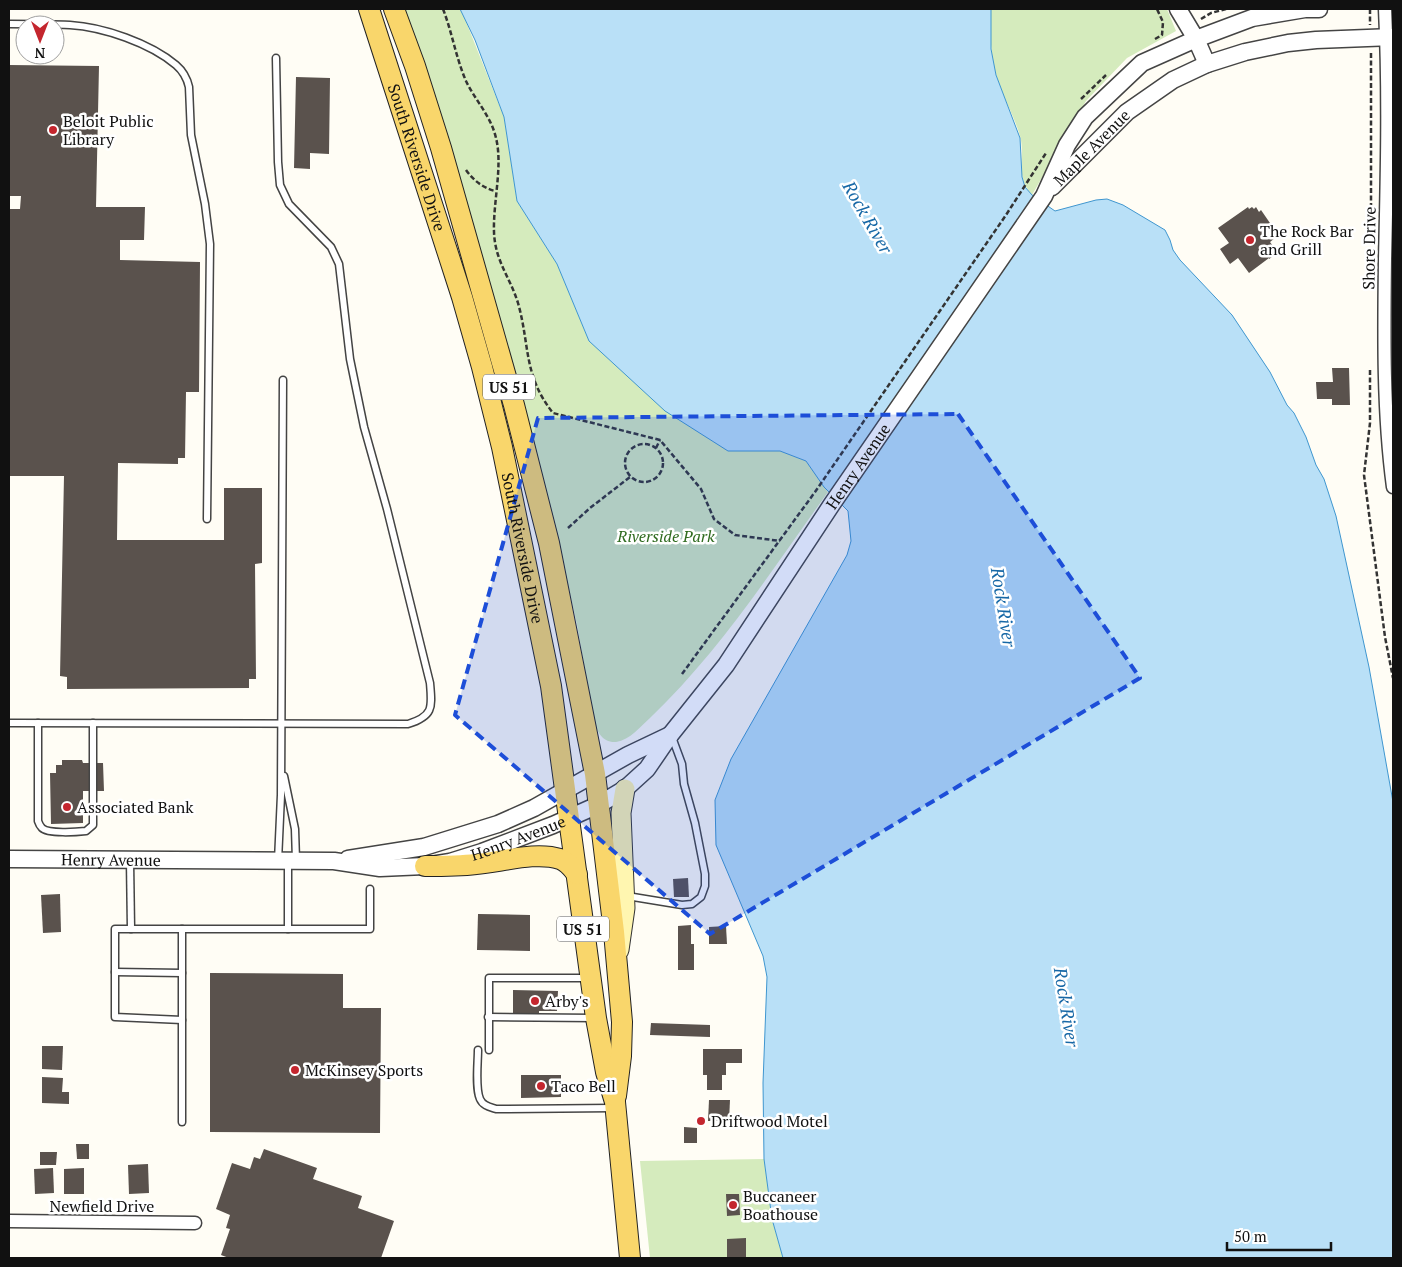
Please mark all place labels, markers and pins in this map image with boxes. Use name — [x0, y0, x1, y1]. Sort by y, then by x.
place label: Beloit Public Library — [63, 110, 154, 150]
marker: Beloit Public Library — [47, 124, 59, 136]
place label: The Rock Bar and Grill — [1260, 220, 1354, 260]
marker: The Rock Bar and Grill — [1244, 234, 1256, 246]
place label: Associated Bank — [77, 796, 194, 818]
marker: Associated Bank — [61, 801, 73, 813]
place label: Arby's — [545, 990, 589, 1012]
marker: Arby's — [529, 995, 541, 1007]
place label: McKinsey Sports — [305, 1059, 423, 1081]
marker: McKinsey Sports — [289, 1064, 301, 1076]
place label: Taco Bell — [551, 1075, 616, 1097]
marker: Taco Bell — [535, 1080, 547, 1092]
place label: Driftwood Motel — [711, 1110, 828, 1132]
marker: Driftwood Motel — [695, 1115, 707, 1127]
place label: Buccaneer Boathouse — [743, 1185, 818, 1225]
marker: Buccaneer Boathouse — [727, 1199, 739, 1211]

